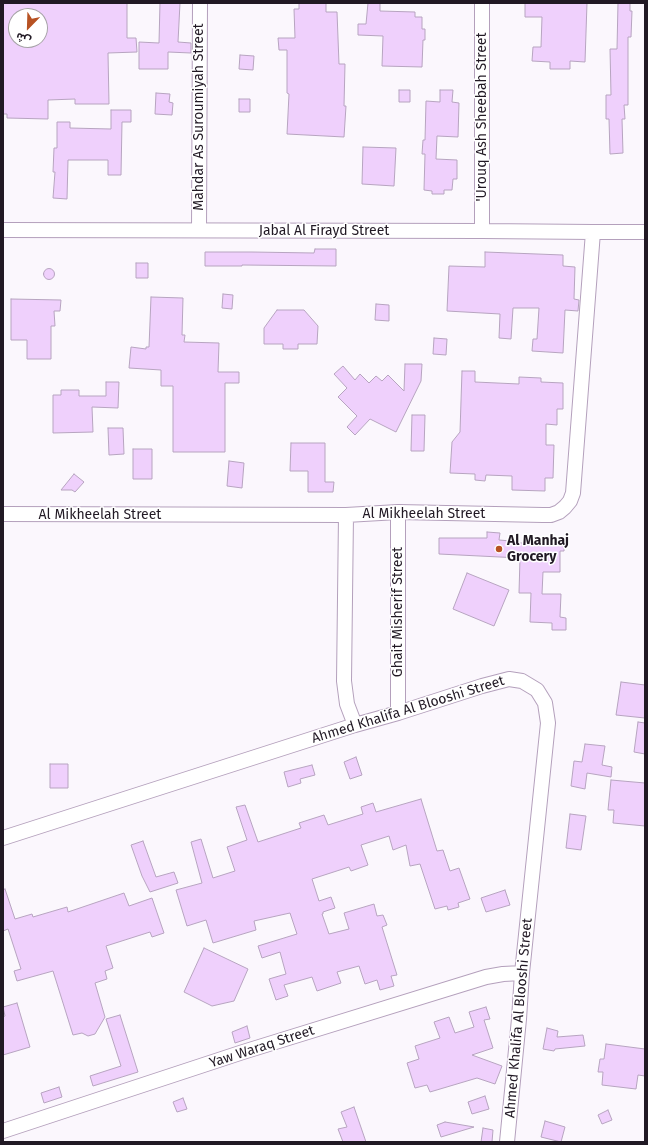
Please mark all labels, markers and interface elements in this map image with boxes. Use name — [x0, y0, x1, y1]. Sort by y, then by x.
north arrow — [8, 8, 48, 48]
street label: Mahdar As Suroumiyah Street — [191, 23, 207, 211]
text: ش — [14, 30, 33, 48]
street label: 'Urouq Ash Sheebah Street — [474, 33, 490, 201]
street label: Jabal Al Firayd Street — [259, 223, 389, 239]
street label: Al Mikheelah Street — [363, 506, 485, 522]
street label: Al Mikheelah Street — [39, 507, 161, 523]
place label: Al Manhaj Grocery — [507, 533, 569, 566]
marker: Al Manhaj Grocery — [494, 544, 504, 554]
street label: Ghait Misherif Street — [390, 547, 406, 677]
street label: Ahmed Khalifa Al Blooshi Street — [310, 673, 506, 747]
street label: Ahmed Khalifa Al Blooshi Street — [502, 917, 536, 1119]
street label: Yaw Waraq Street — [207, 1022, 317, 1072]

